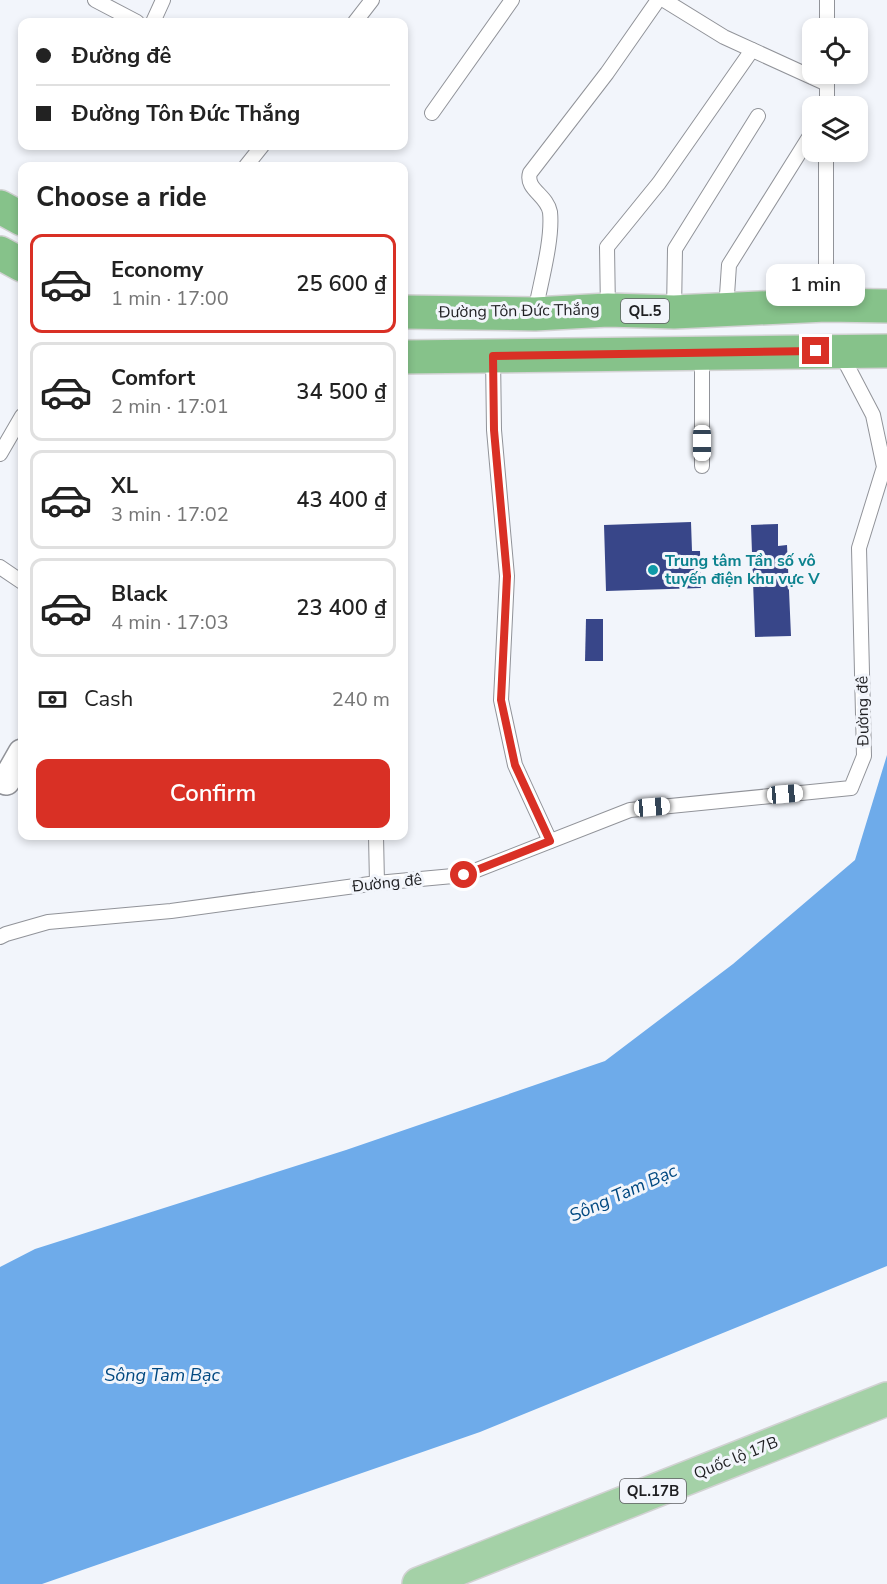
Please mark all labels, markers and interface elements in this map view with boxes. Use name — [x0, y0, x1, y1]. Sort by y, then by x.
map controls — [802, 18, 868, 162]
button: locate — [802, 18, 868, 84]
text: Đường đê — [72, 41, 171, 71]
button: layers — [802, 96, 868, 162]
text: Đường Tôn Đức Thắng — [72, 99, 300, 129]
text: Choose a ride — [36, 179, 207, 216]
text: Economy — [111, 255, 203, 285]
icon: car — [39, 257, 93, 311]
callout: 1 min — [766, 264, 866, 306]
text: 25 600 ₫ — [296, 269, 387, 299]
text: 1 min — [790, 271, 841, 298]
text: 1 min · 17:00 — [111, 285, 229, 312]
street label: Đường Tôn Đức Thắng — [437, 299, 600, 323]
road number: QL.5 — [621, 299, 669, 323]
route end — [802, 337, 829, 364]
text: Comfort — [111, 363, 195, 393]
icon: car — [39, 365, 93, 419]
text: 34 500 ₫ — [296, 377, 387, 407]
text: 2 min · 17:01 — [111, 393, 229, 420]
car — [693, 425, 711, 461]
text: XL — [111, 471, 138, 501]
icon: car — [39, 473, 93, 527]
text: 43 400 ₫ — [296, 485, 387, 515]
text: 3 min · 17:02 — [111, 501, 229, 528]
place label: Trung tâm Tần số vô tuyến điện khu vực V — [665, 550, 820, 590]
marker: Trung tâm Tần số vô tuyến điện khu vực V — [646, 563, 660, 577]
text: Black — [111, 579, 167, 609]
icon: car — [39, 581, 93, 635]
text: 23 400 ₫ — [296, 593, 387, 623]
text: 4 min · 17:03 — [111, 609, 229, 636]
street label: Đường đê — [851, 676, 875, 747]
icon: cash — [36, 683, 69, 716]
text: Cash — [84, 684, 133, 714]
text: 240 m — [332, 686, 390, 713]
button: Confirm — [36, 759, 390, 828]
car — [766, 783, 804, 805]
car — [633, 796, 671, 818]
route start — [450, 861, 477, 888]
street label: Đường đê — [350, 868, 423, 898]
water label: Sông Tam Bạc — [565, 1158, 681, 1227]
water label: Sông Tam Bạc — [104, 1363, 220, 1387]
street label: Quốc lộ 17B — [690, 1431, 782, 1485]
road number: QL.17B — [620, 1479, 686, 1503]

